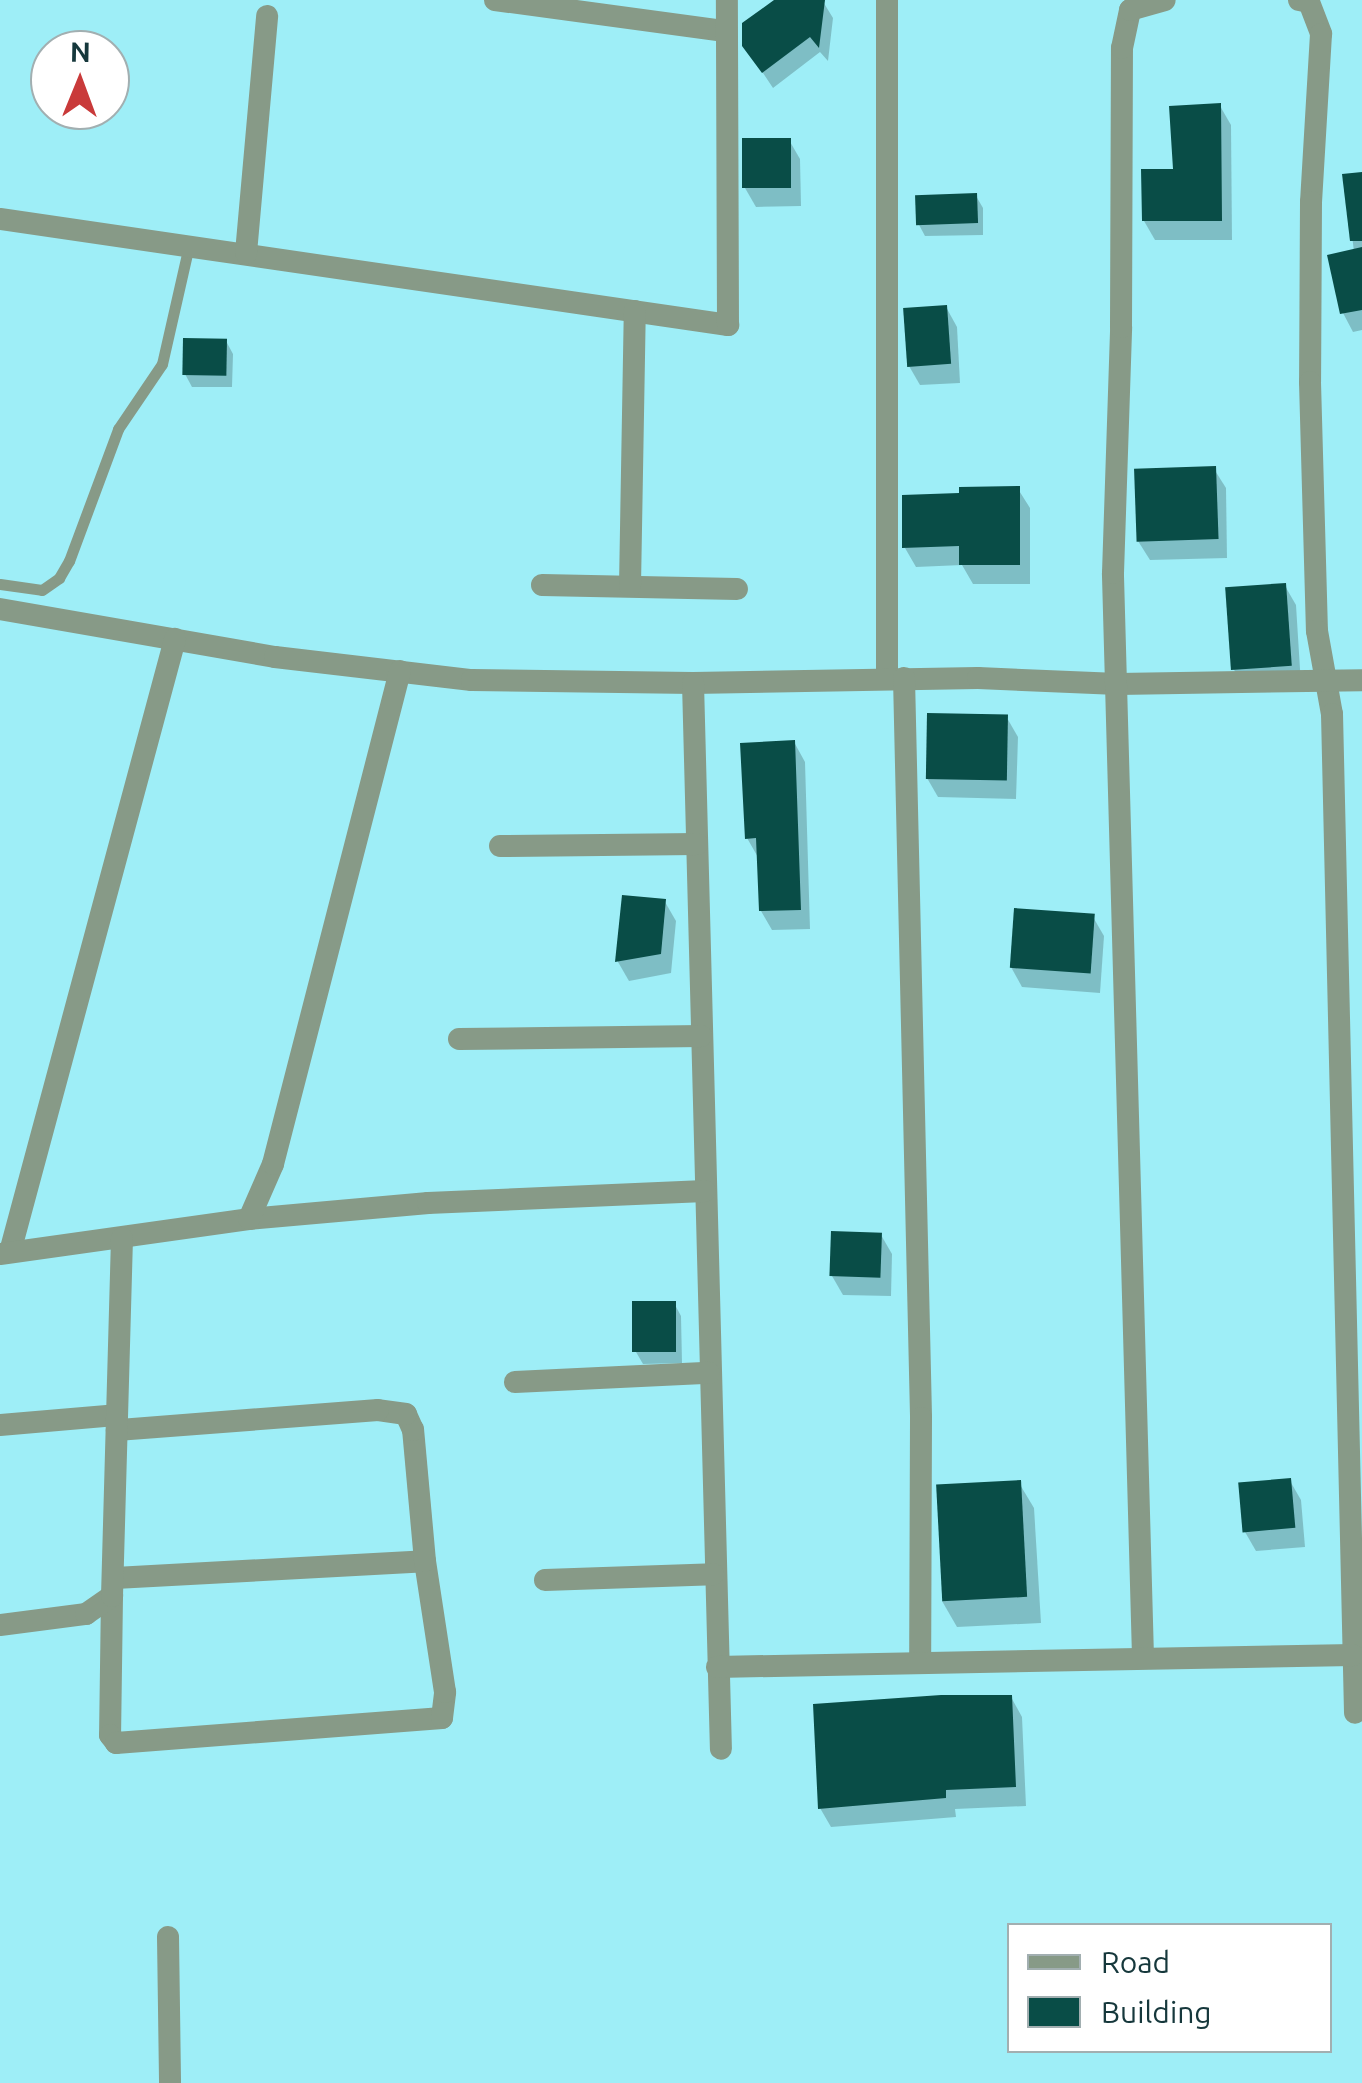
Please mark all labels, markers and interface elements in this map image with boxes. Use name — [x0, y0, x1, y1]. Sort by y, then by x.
north arrow — [30, 30, 130, 130]
text: N — [70, 36, 91, 67]
legend — [1007, 1923, 1332, 2053]
text: Road — [1101, 1945, 1170, 1979]
text: Building — [1101, 1995, 1212, 2029]

